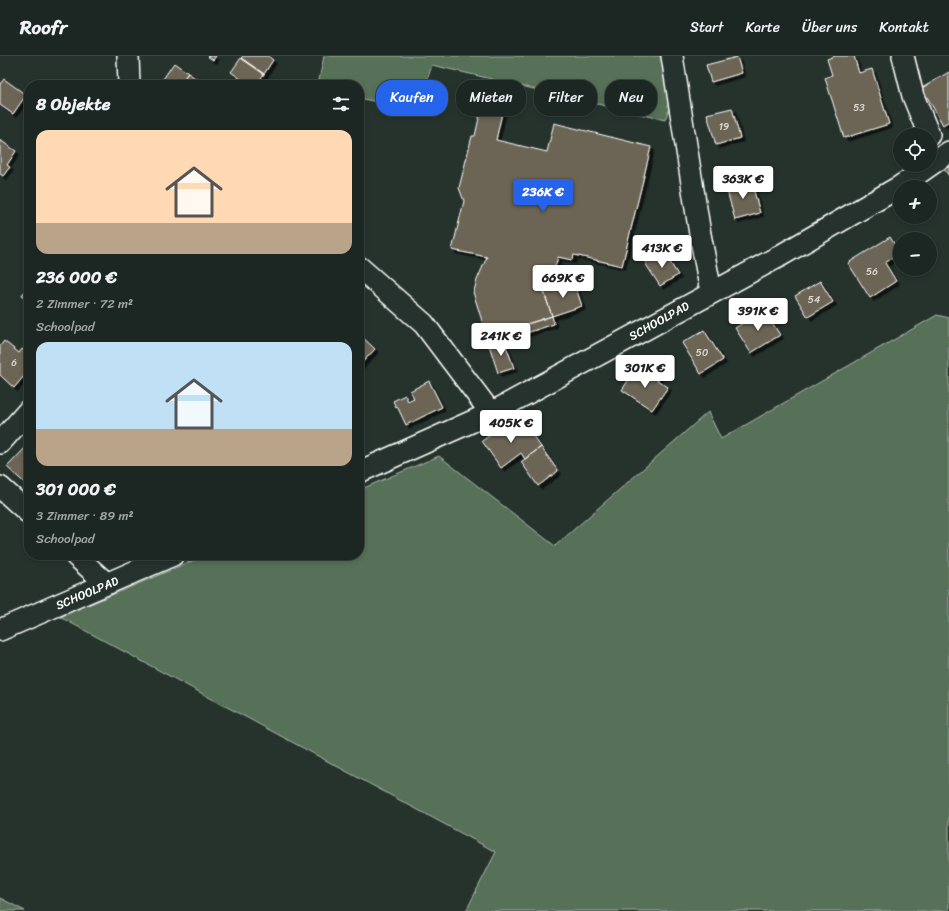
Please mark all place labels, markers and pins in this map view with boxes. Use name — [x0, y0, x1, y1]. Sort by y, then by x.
pin: 363K € — [710, 166, 776, 200]
pin: 236K € — [510, 179, 576, 213]
pin: 413K € — [629, 235, 695, 269]
pin: 669K € — [530, 265, 596, 299]
pin: 391K € — [725, 298, 791, 332]
pin: 241K € — [468, 323, 534, 357]
pin: 301K € — [612, 355, 678, 389]
pin: 405K € — [478, 410, 544, 444]

